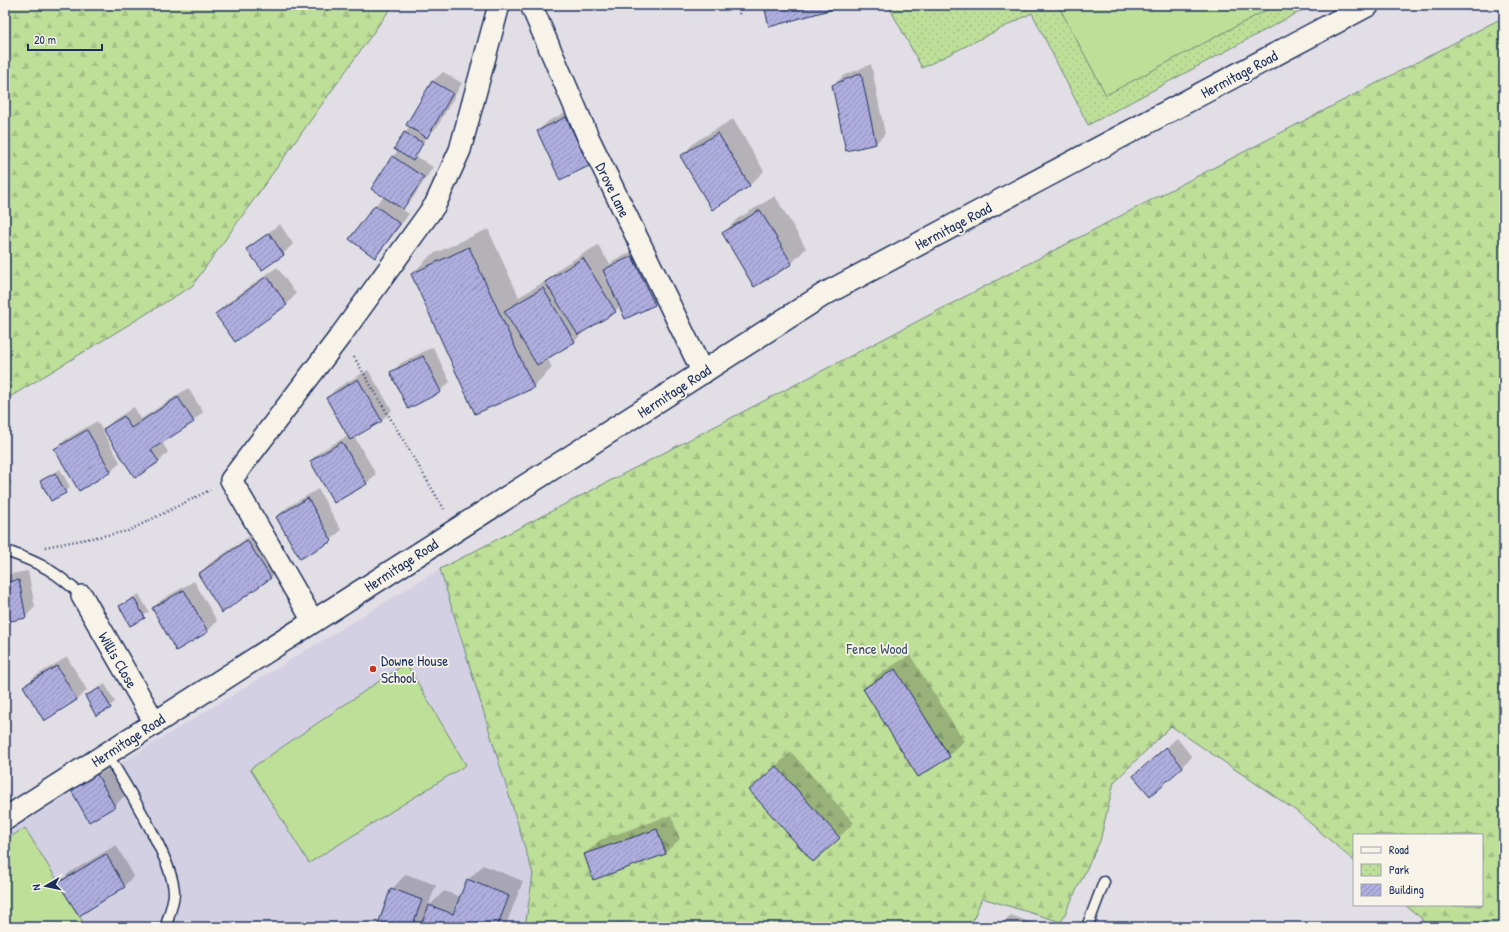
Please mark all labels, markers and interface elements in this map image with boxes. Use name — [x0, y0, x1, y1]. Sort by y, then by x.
scale bar — [28, 26, 102, 52]
text: 20 m — [34, 31, 56, 48]
street label: Hermitage Road — [1197, 45, 1281, 103]
street label: Drove Lane — [591, 159, 635, 221]
street label: Hermitage Road — [911, 197, 995, 255]
street label: Hermitage Road — [633, 359, 715, 423]
street label: Hermitage Road — [360, 533, 442, 597]
street label: Willis Close — [93, 628, 143, 692]
park label: Fence Wood — [846, 638, 908, 659]
place label: Downe House School — [381, 650, 448, 688]
marker: Downe House School — [368, 664, 378, 674]
street label: Hermitage Road — [87, 708, 169, 772]
legend — [1353, 834, 1483, 906]
text: Road — [1389, 841, 1409, 858]
text: Park — [1389, 861, 1409, 878]
north arrow — [26, 866, 66, 906]
text: Building — [1389, 881, 1424, 898]
text: N — [29, 883, 43, 892]

